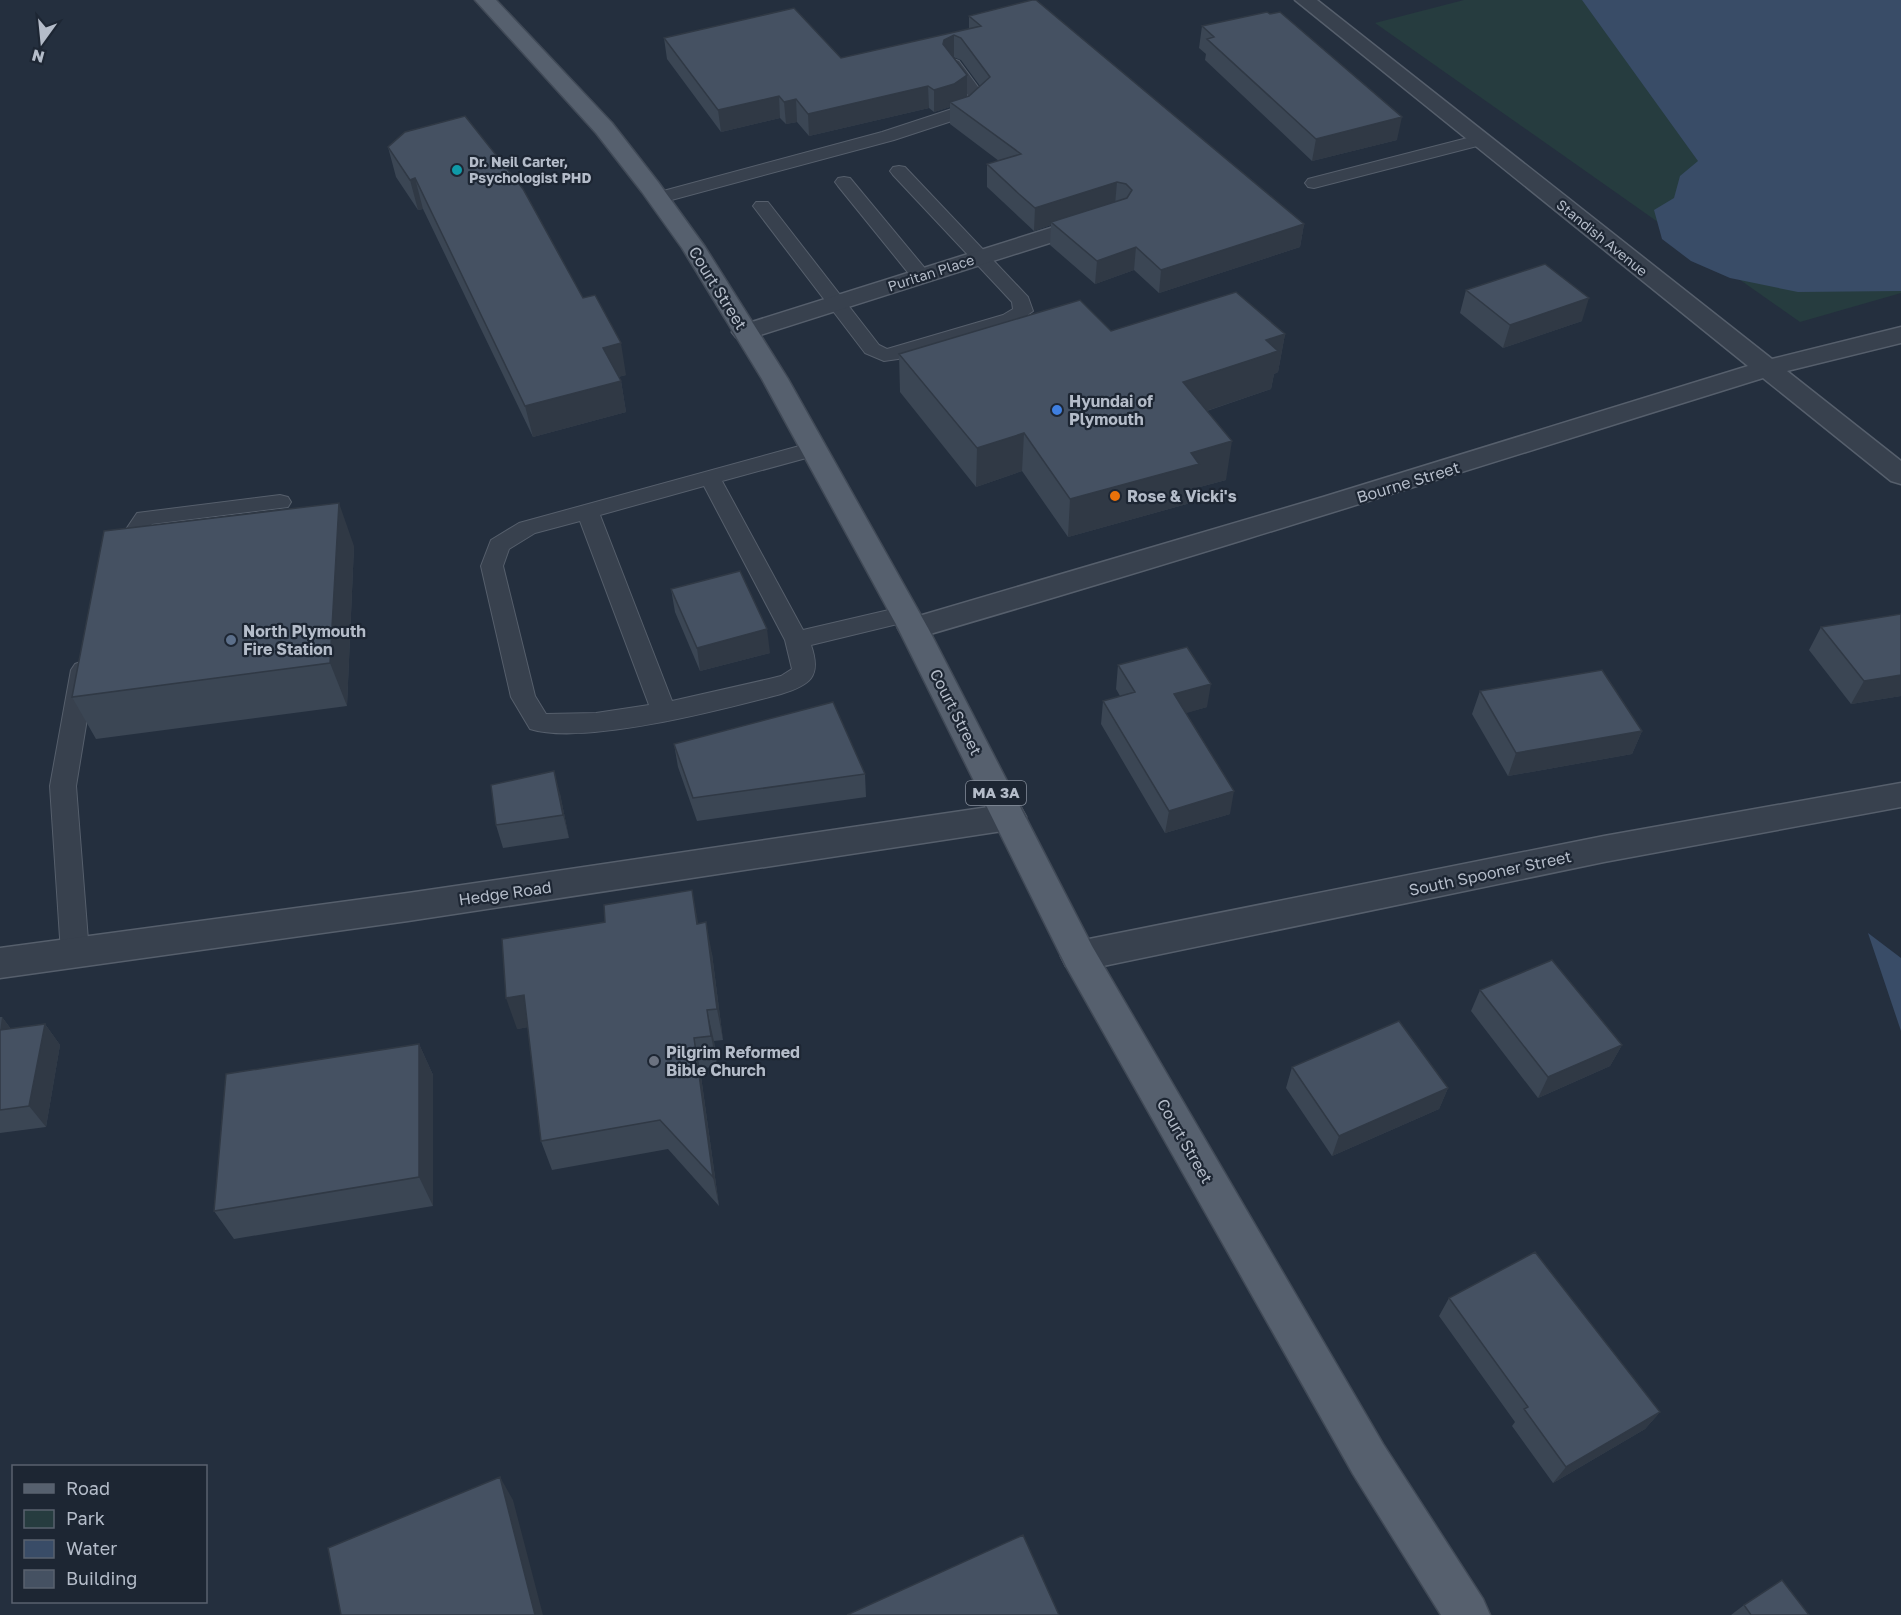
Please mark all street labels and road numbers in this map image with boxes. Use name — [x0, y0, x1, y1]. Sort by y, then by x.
street label: Standish Avenue — [1553, 196, 1651, 279]
street label: Court Street — [684, 243, 752, 333]
street label: Puritan Place — [886, 251, 976, 294]
street label: Bourne Street — [1354, 457, 1462, 507]
street label: Court Street — [926, 665, 986, 759]
road number: MA 3A — [966, 781, 1026, 805]
street label: South Spooner Street — [1407, 846, 1573, 900]
street label: Hedge Road — [457, 877, 553, 909]
street label: Court Street — [1153, 1095, 1217, 1187]

